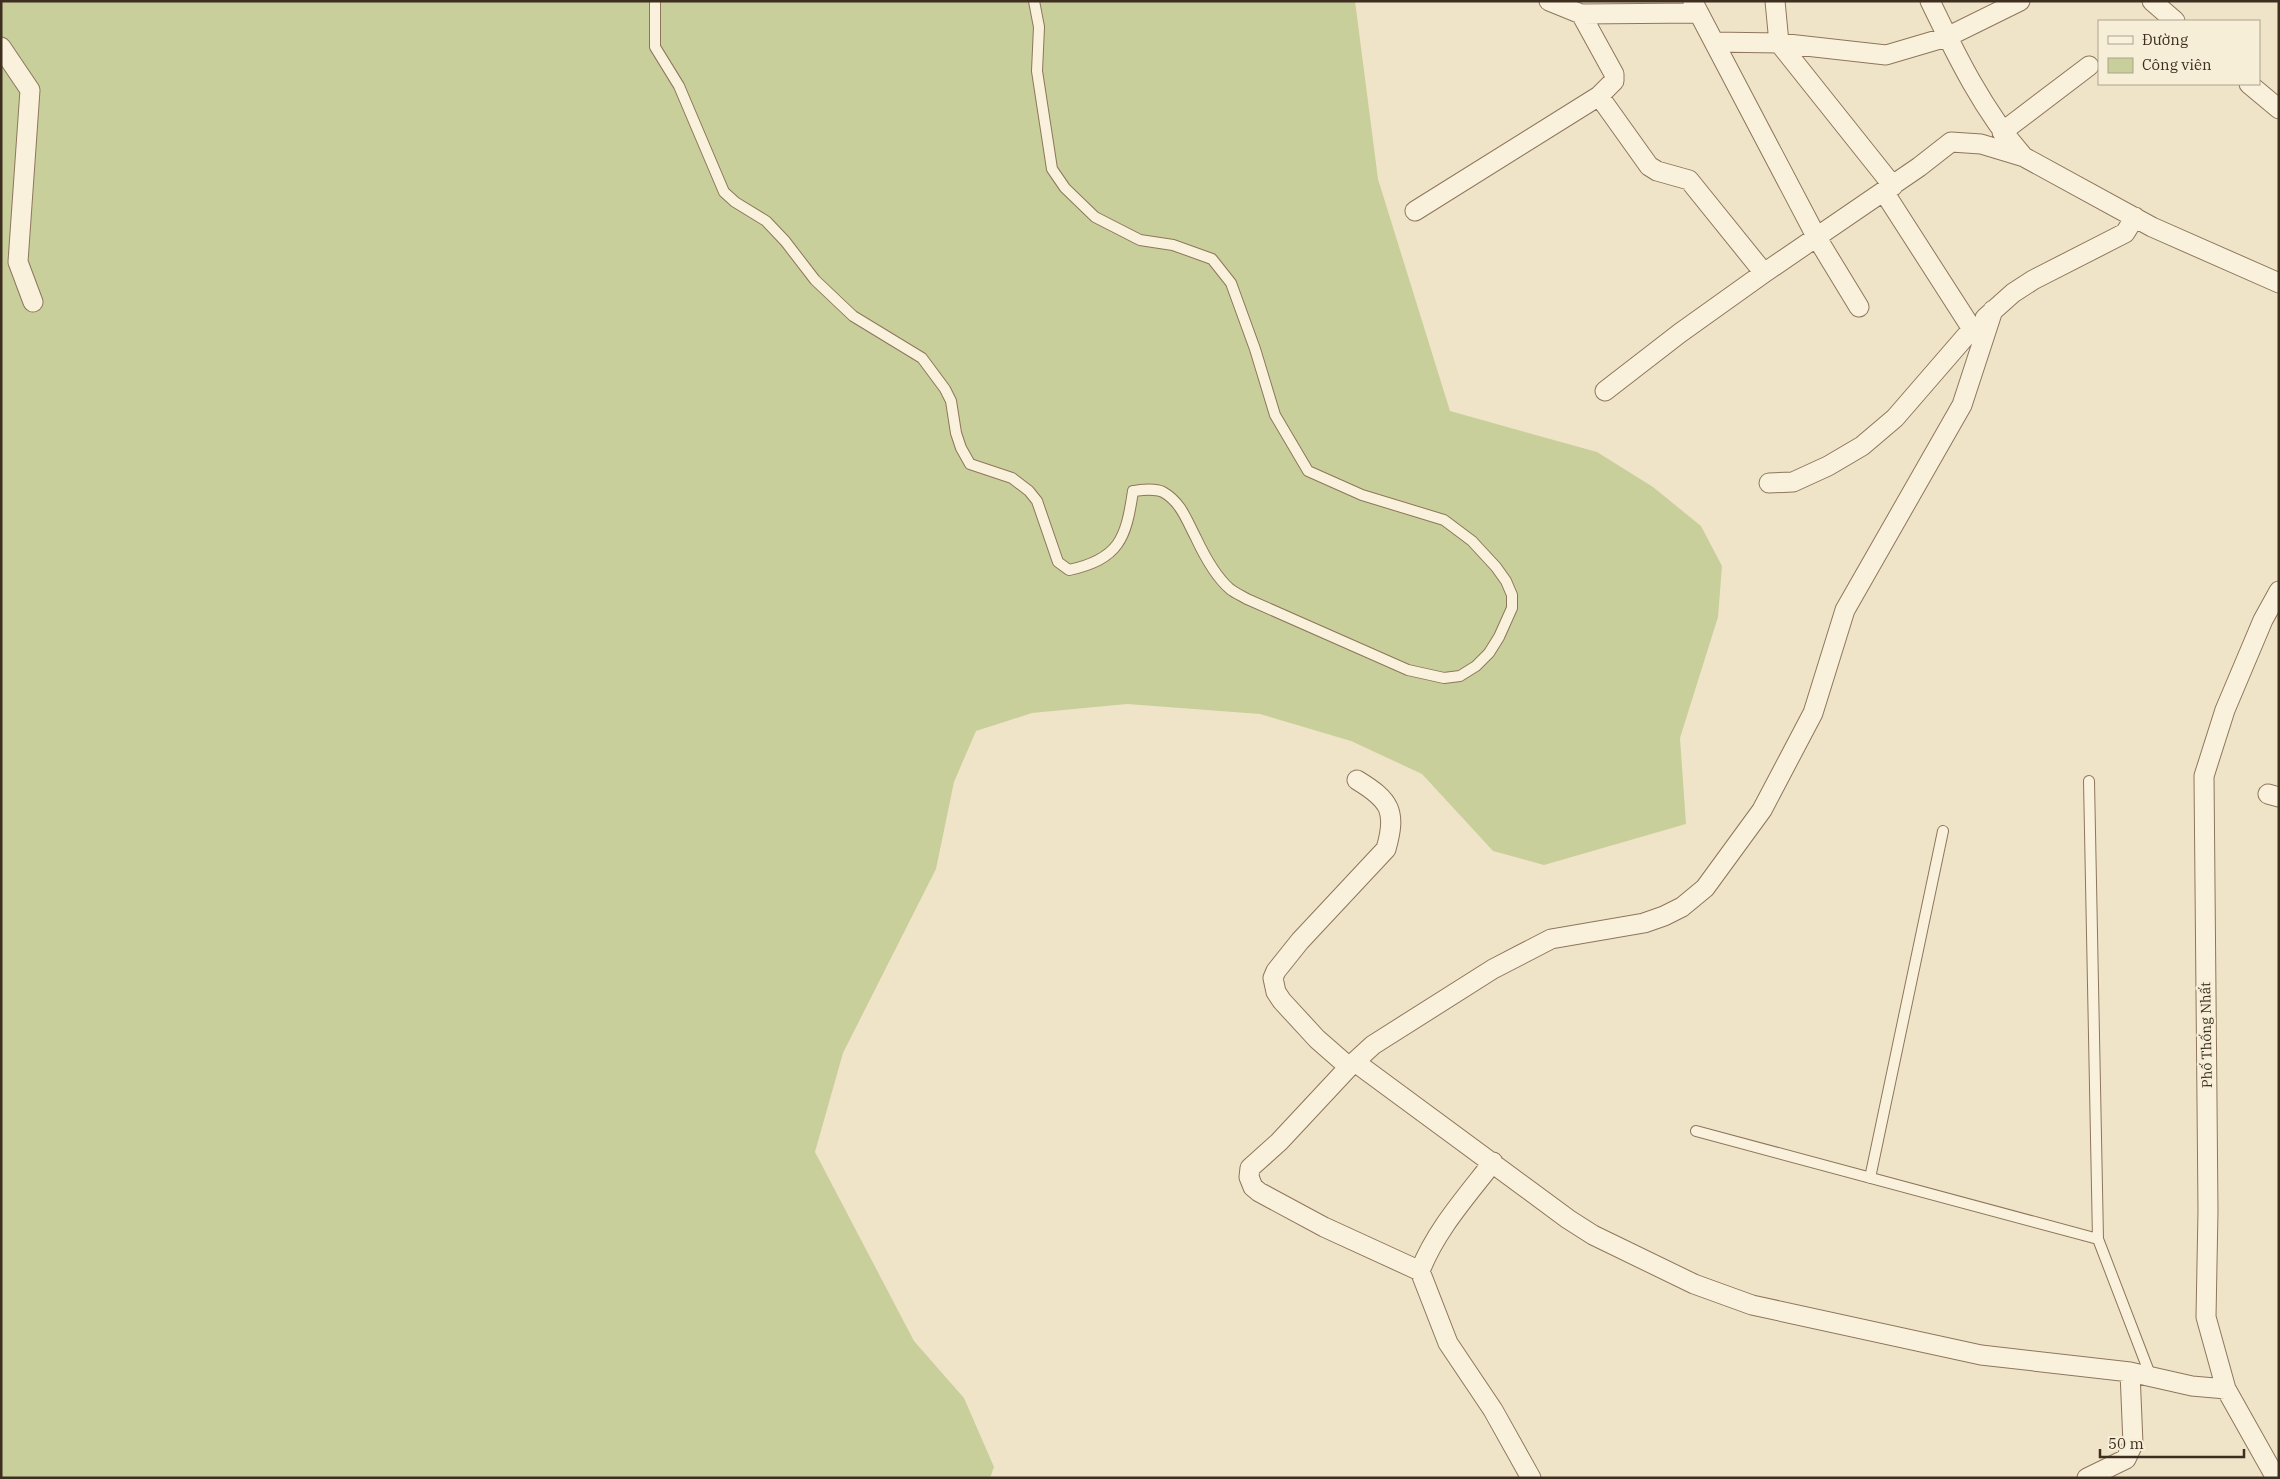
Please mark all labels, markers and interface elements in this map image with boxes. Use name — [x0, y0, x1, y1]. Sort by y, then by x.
legend — [2098, 20, 2260, 85]
text: Đường — [2142, 30, 2188, 49]
text: Công viên — [2142, 55, 2212, 74]
street label: Phố Thống Nhất — [2196, 982, 2216, 1088]
scale bar — [2100, 1426, 2244, 1458]
text: 50 m — [2108, 1434, 2144, 1453]

